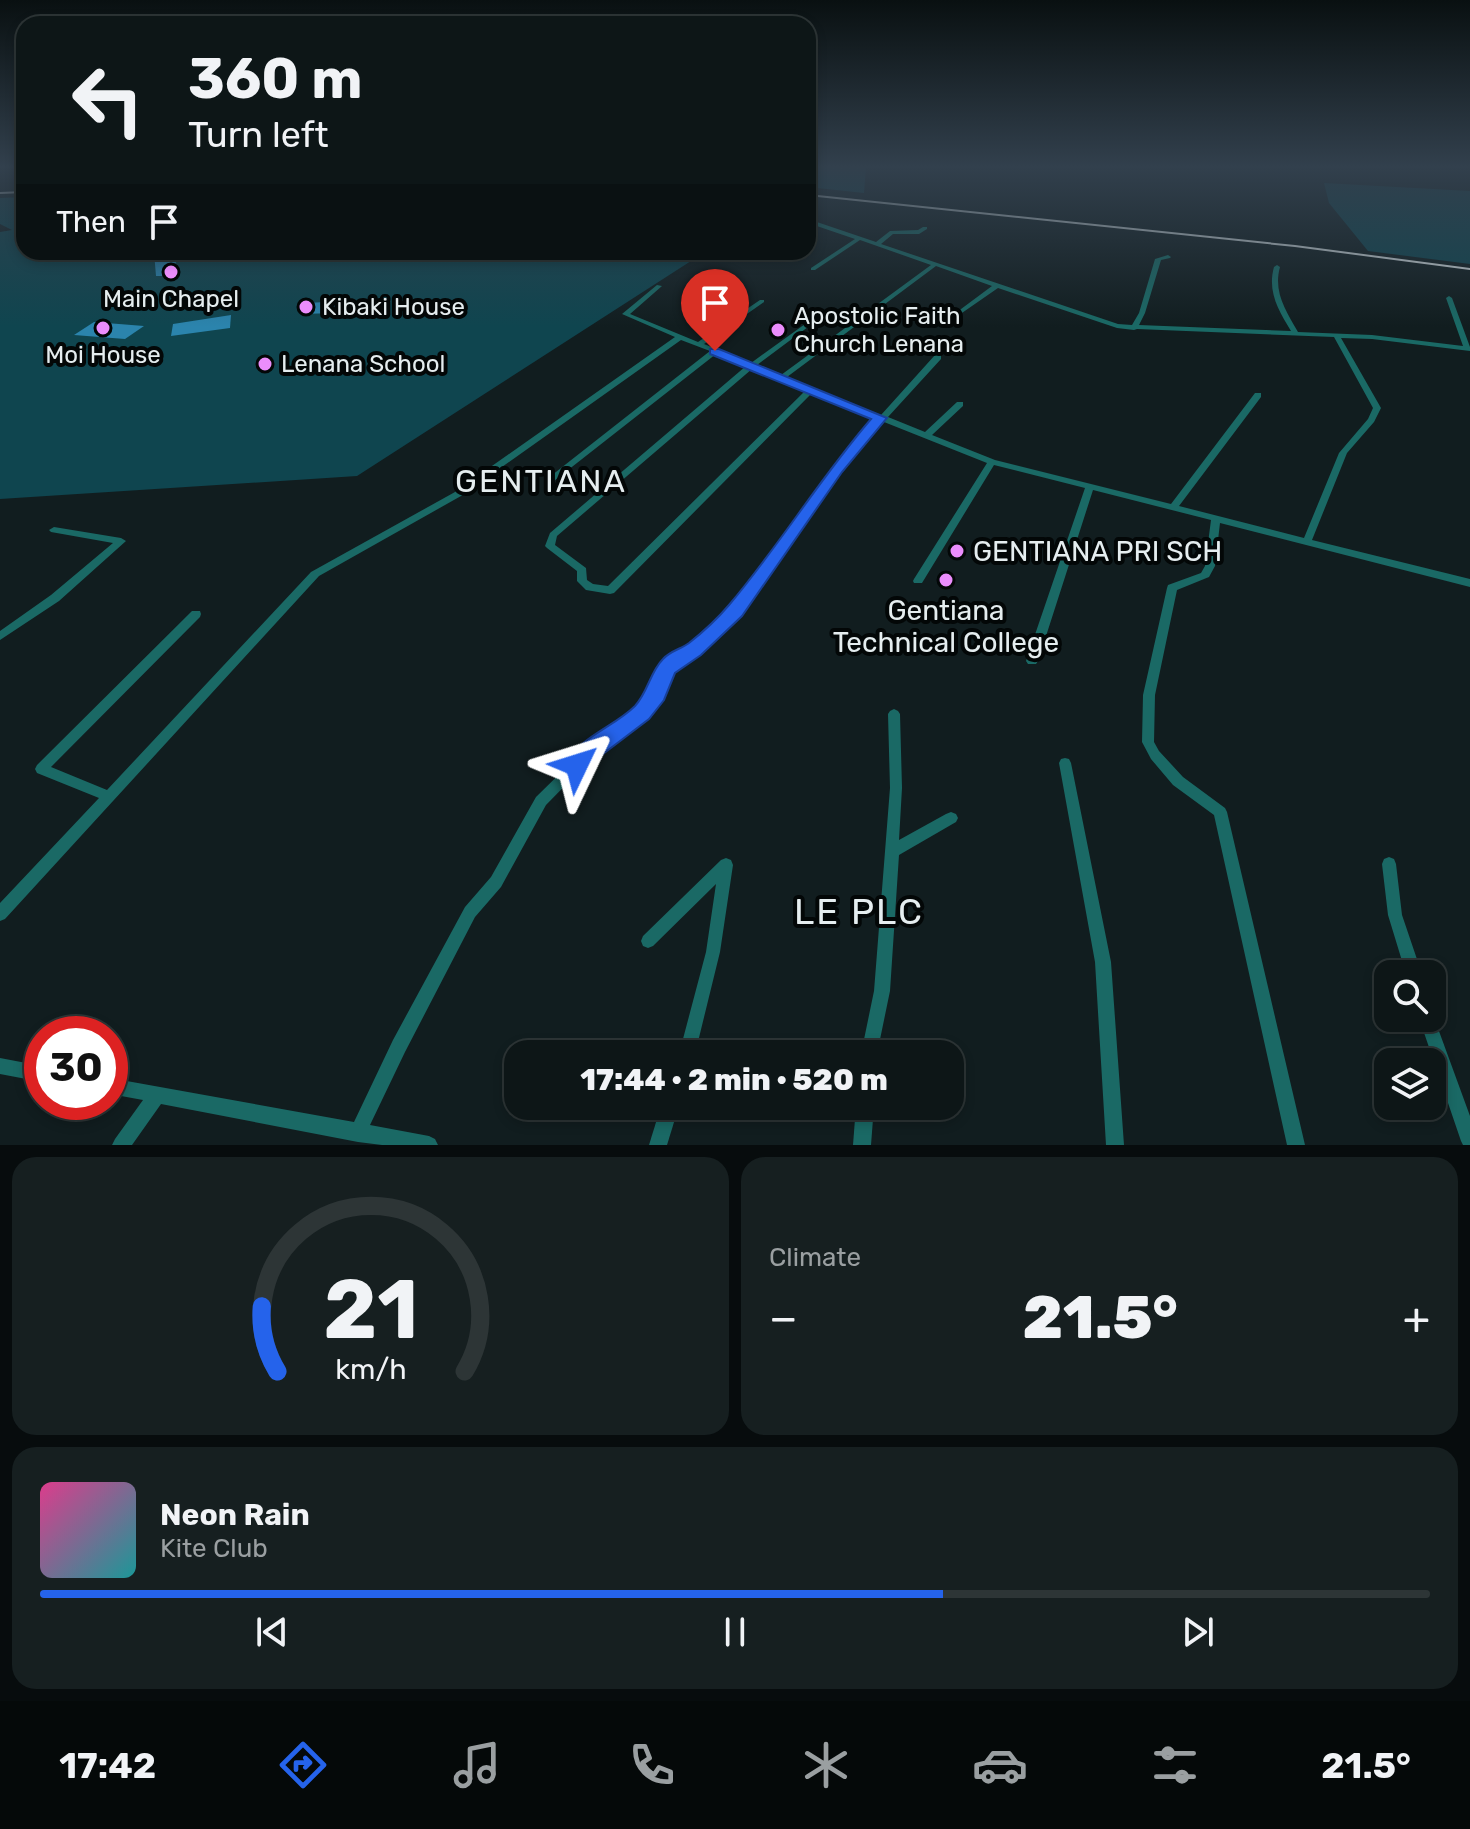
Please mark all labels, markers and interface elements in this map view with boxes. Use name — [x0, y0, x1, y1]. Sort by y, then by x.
text: 360 m — [188, 46, 363, 112]
icon: left — [56, 48, 160, 152]
text: Turn left — [188, 113, 329, 156]
icon: arrive — [142, 200, 186, 244]
text: Then — [56, 204, 126, 240]
marker: Main Chapel — [162, 263, 180, 281]
pin — [681, 269, 749, 351]
icon: arrive — [693, 281, 737, 325]
place label: Main Chapel — [103, 285, 239, 313]
place label: Kibaki House — [322, 293, 465, 321]
marker: Kibaki House — [297, 298, 315, 316]
place label: Apostolic Faith Church Lenana — [794, 302, 964, 358]
marker: Moi House — [94, 319, 112, 337]
marker: Apostolic Faith Church Lenana — [769, 321, 787, 339]
place label: Moi House — [45, 341, 161, 369]
place label: Lenana School — [281, 350, 445, 378]
marker: Lenana School — [256, 355, 274, 373]
district label: GENTIANA — [455, 462, 627, 500]
place label: GENTIANA PRI SCH — [973, 535, 1222, 568]
marker: GENTIANA PRI SCH — [948, 542, 966, 560]
marker: Gentiana Technical College — [937, 571, 955, 589]
place label: Gentiana Technical College — [833, 594, 1059, 659]
position arrow — [535, 723, 619, 807]
district label: LE PLC — [794, 890, 924, 933]
map controls — [1374, 960, 1446, 1120]
button: search — [1374, 960, 1446, 1032]
speed limit sign: 30 — [24, 1016, 128, 1120]
button: layers — [1374, 1048, 1446, 1120]
text: 17:44 · 2 min · 520 m — [580, 1062, 888, 1098]
text: Climate — [769, 1242, 861, 1273]
text: 21 — [323, 1260, 418, 1359]
text: 21.5° — [1022, 1282, 1178, 1353]
text: − — [769, 1292, 798, 1344]
text: + — [1403, 1292, 1430, 1344]
text: km/h — [335, 1352, 406, 1386]
text: Neon Rain — [160, 1497, 310, 1533]
text: Kite Club — [160, 1533, 268, 1564]
icon: previous — [250, 1610, 294, 1654]
icon: pause — [713, 1610, 757, 1654]
icon: next — [1176, 1610, 1220, 1654]
icon: directions — [275, 1737, 331, 1793]
icon: music — [449, 1737, 505, 1793]
icon: phone — [624, 1737, 680, 1793]
icon: climate — [798, 1737, 854, 1793]
icon: car — [972, 1737, 1028, 1793]
icon: filters — [1147, 1737, 1203, 1793]
text: 17:42 — [59, 1744, 156, 1787]
text: 21.5° — [1321, 1744, 1411, 1787]

